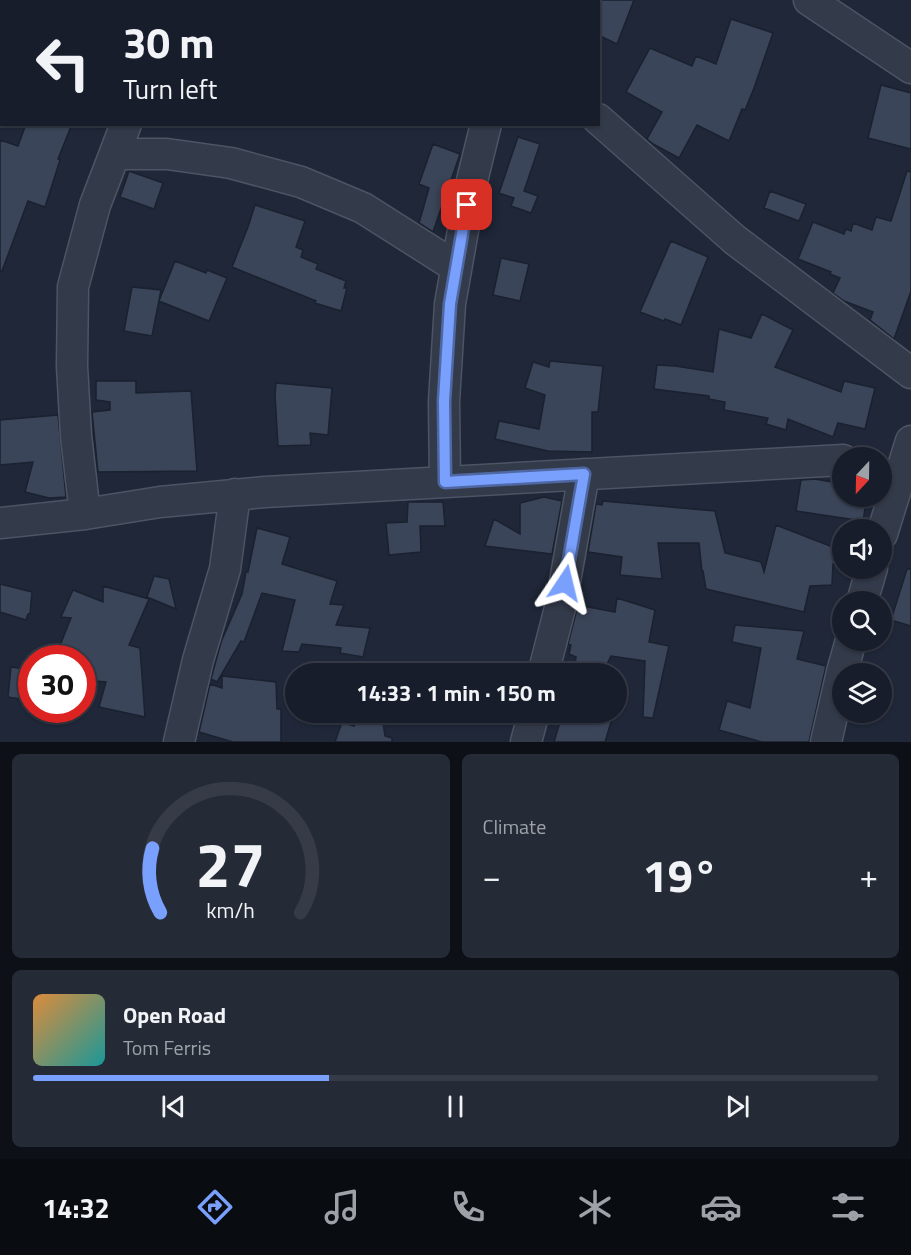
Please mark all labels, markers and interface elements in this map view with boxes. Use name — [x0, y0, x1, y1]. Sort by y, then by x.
text: 30 m — [123, 10, 215, 74]
icon: left — [24, 24, 102, 102]
text: Turn left — [123, 68, 217, 109]
pin — [441, 179, 492, 230]
icon: arrive — [450, 188, 483, 221]
north arrow — [832, 447, 892, 507]
map controls — [832, 447, 892, 723]
button: sound — [832, 519, 892, 579]
position arrow — [533, 551, 597, 615]
button: search — [832, 591, 892, 651]
speed limit sign: 30 — [18, 645, 96, 723]
button: layers — [832, 663, 892, 723]
text: 14:33 · 1 min · 150 m — [356, 676, 556, 710]
text: Climate — [483, 811, 546, 842]
text: 27 — [196, 816, 266, 911]
text: 19° — [642, 841, 718, 909]
text: − — [483, 851, 501, 901]
text: + — [860, 851, 878, 901]
text: km/h — [206, 894, 255, 926]
text: Open Road — [123, 998, 226, 1032]
text: Tom Ferris — [123, 1032, 211, 1063]
icon: previous — [157, 1090, 190, 1123]
icon: pause — [439, 1090, 472, 1123]
icon: next — [721, 1090, 754, 1123]
icon: directions — [194, 1186, 236, 1228]
icon: music — [321, 1186, 363, 1228]
icon: phone — [447, 1186, 489, 1228]
icon: climate — [574, 1186, 616, 1228]
icon: car — [700, 1186, 742, 1228]
icon: filters — [827, 1186, 869, 1228]
text: 14:32 — [42, 1187, 110, 1228]

